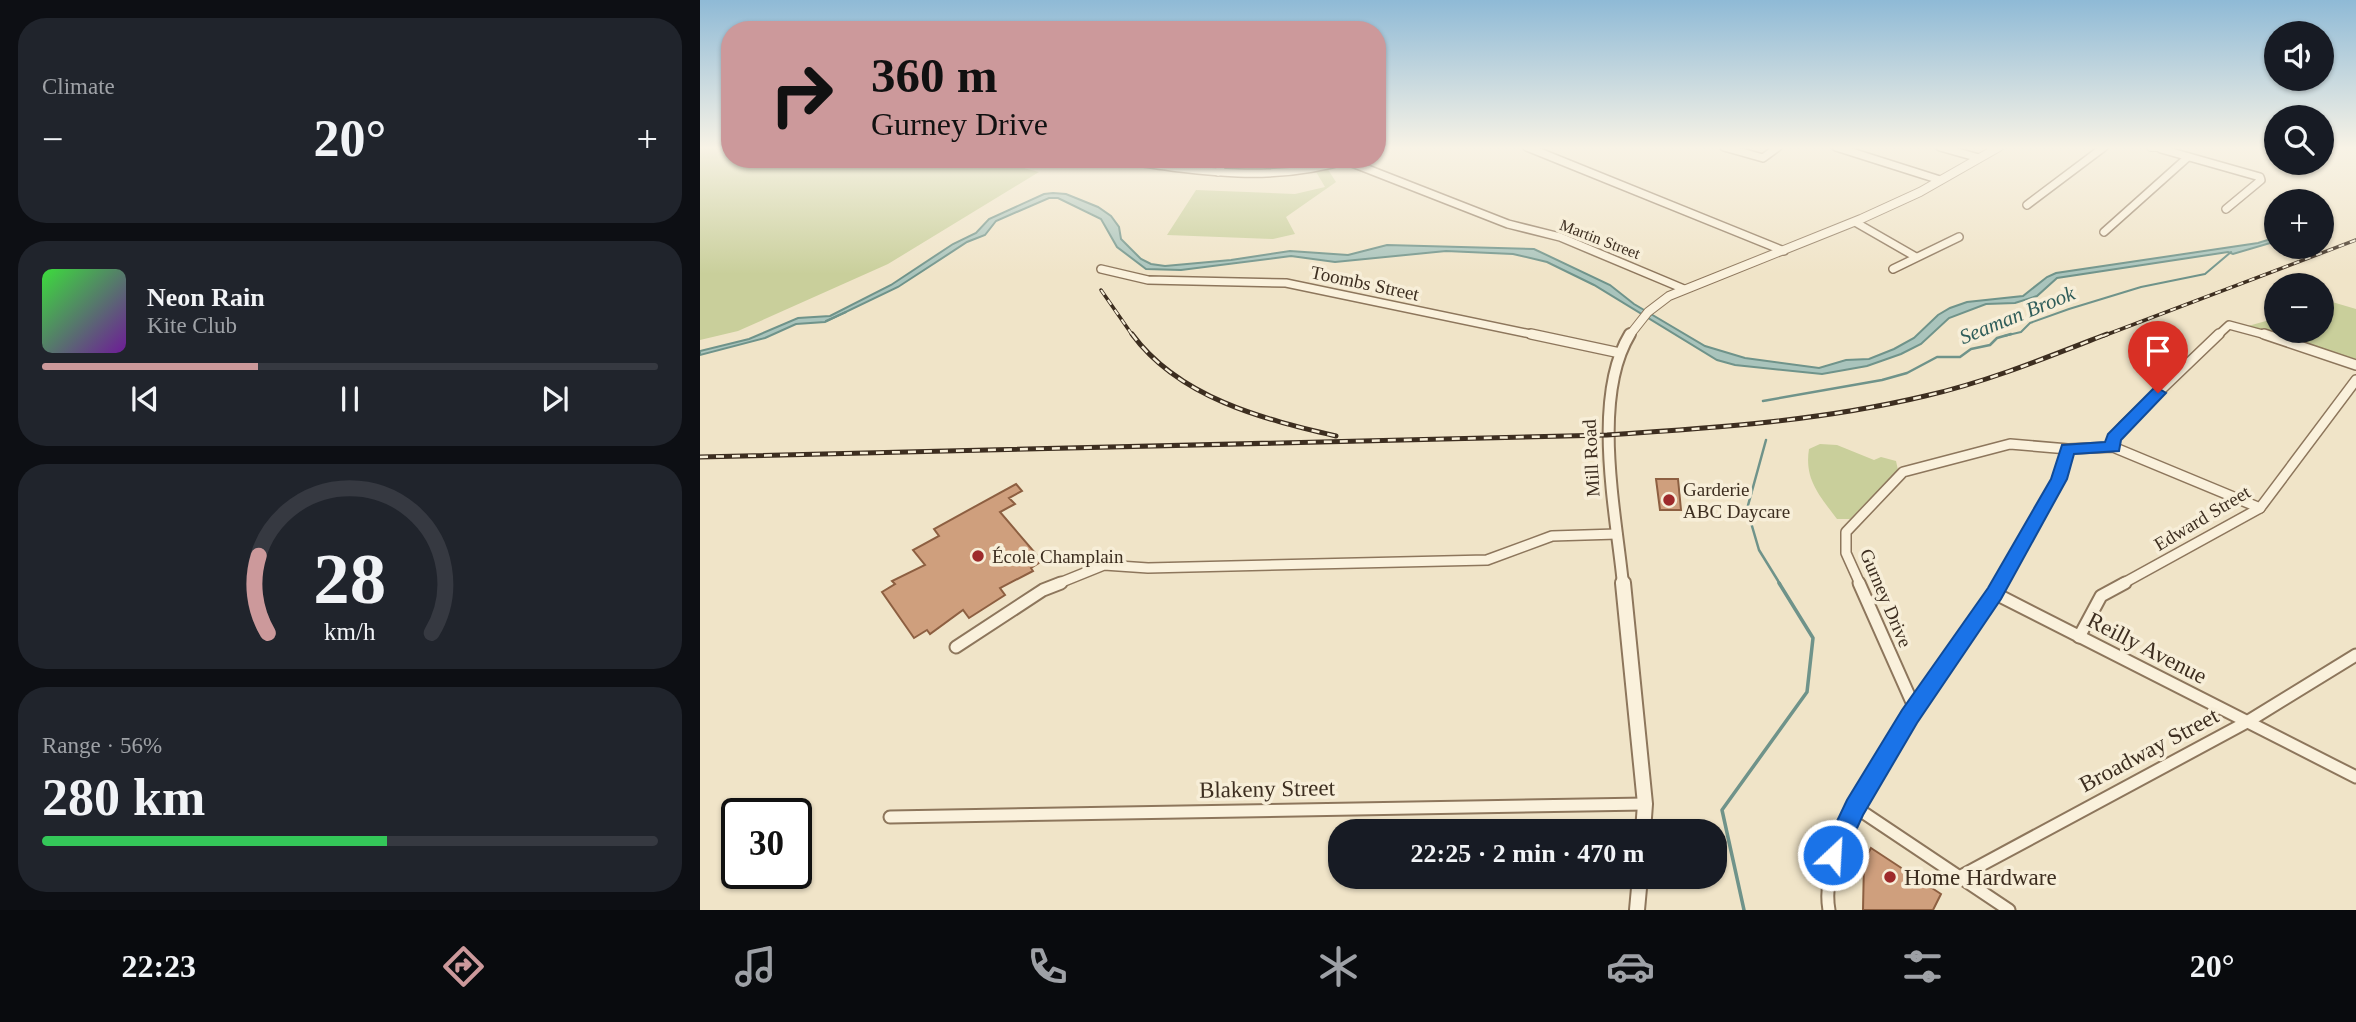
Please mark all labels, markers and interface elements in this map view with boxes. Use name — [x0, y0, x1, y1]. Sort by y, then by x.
map controls — [2264, 21, 2334, 343]
button: sound — [2264, 21, 2334, 91]
text: 360 m — [871, 48, 998, 103]
icon: right — [756, 49, 847, 140]
text: Climate — [42, 74, 115, 99]
button: search — [2264, 105, 2334, 175]
text: Gurney Drive — [871, 106, 1048, 142]
text: 20° — [314, 110, 386, 167]
text: − — [42, 118, 63, 160]
text: + — [637, 118, 658, 160]
button: + — [2264, 189, 2334, 259]
street label: Martin Street — [1557, 216, 1643, 262]
street label: Toombs Street — [1309, 261, 1422, 305]
button: − — [2264, 273, 2334, 343]
water label: Seaman Brook — [1956, 281, 2079, 349]
text: Neon Rain — [147, 283, 265, 312]
text: Kite Club — [147, 313, 237, 338]
pin — [2128, 321, 2188, 393]
icon: arrive — [2139, 332, 2177, 370]
icon: previous — [126, 380, 164, 418]
icon: pause — [331, 380, 369, 418]
icon: next — [536, 380, 574, 418]
street label: Mill Road — [1578, 418, 1604, 497]
place label: Garderie ABC Daycare — [1683, 479, 1790, 522]
street label: Edward Street — [2150, 481, 2254, 555]
marker: Garderie ABC Daycare — [1661, 492, 1677, 508]
text: 28 — [314, 538, 386, 619]
place label: École Champlain — [992, 546, 1124, 567]
street label: Gurney Drive — [1856, 546, 1916, 650]
marker: École Champlain — [970, 548, 986, 564]
street label: Reilly Avenue — [2083, 607, 2211, 689]
text: km/h — [324, 617, 376, 644]
street label: Broadway Street — [2075, 703, 2223, 797]
text: Range · 56% — [42, 733, 162, 758]
text: 280 km — [42, 769, 205, 826]
street label: Blakeny Street — [1199, 775, 1336, 803]
speed limit sign: 30 — [721, 798, 812, 889]
position arrow — [1796, 818, 1870, 892]
text: 22:25 · 2 min · 470 m — [1411, 839, 1645, 868]
place label: Home Hardware — [1904, 865, 2057, 890]
marker: Home Hardware — [1882, 869, 1898, 885]
icon: directions — [439, 942, 488, 991]
icon: music — [731, 942, 780, 991]
icon: phone — [1023, 942, 1072, 991]
icon: climate — [1314, 942, 1363, 991]
icon: car — [1606, 942, 1655, 991]
icon: filters — [1898, 942, 1947, 991]
text: 22:23 — [121, 948, 196, 984]
text: 20° — [2190, 948, 2235, 984]

